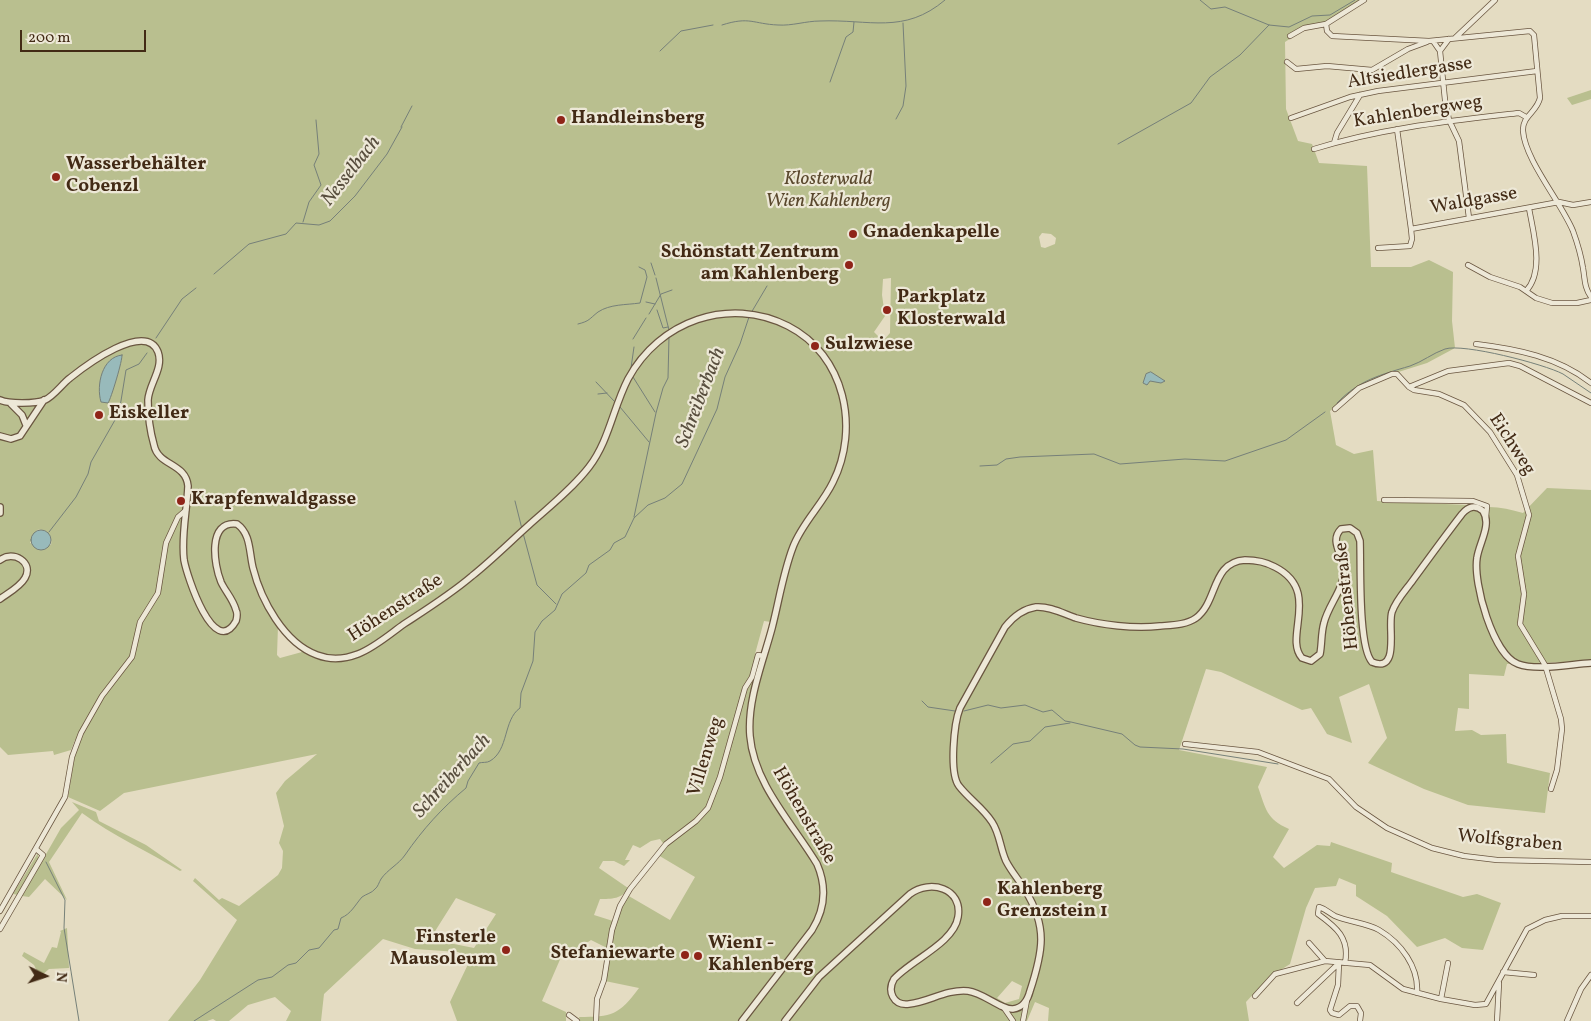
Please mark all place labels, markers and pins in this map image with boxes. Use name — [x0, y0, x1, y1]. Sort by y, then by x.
place label: Handleinsberg — [571, 109, 705, 131]
marker: Handleinsberg — [555, 114, 567, 126]
place label: Wasserbehälter Cobenzl — [66, 155, 206, 199]
marker: Wasserbehälter Cobenzl — [50, 171, 62, 183]
place label: Gnadenkapelle — [863, 223, 999, 245]
marker: Gnadenkapelle — [847, 228, 859, 240]
place label: Schönstatt Zentrum am Kahlenberg — [661, 243, 839, 287]
marker: Schönstatt Zentrum am Kahlenberg — [843, 259, 855, 271]
place label: Parkplatz Klosterwald — [897, 288, 1006, 332]
marker: Parkplatz Klosterwald — [881, 304, 893, 316]
place label: Sulzwiese — [825, 335, 913, 357]
marker: Sulzwiese — [809, 340, 821, 352]
place label: Eiskeller — [109, 404, 189, 426]
marker: Eiskeller — [93, 409, 105, 421]
place label: Krapfenwaldgasse — [191, 490, 356, 512]
marker: Krapfenwaldgasse — [175, 495, 187, 507]
place label: Kahlenberg Grenzstein 1 — [997, 880, 1108, 924]
marker: Kahlenberg Grenzstein 1 — [981, 896, 993, 908]
place label: Finsterle Mausoleum — [390, 928, 496, 972]
place label: Wien1 - Kahlenberg — [708, 934, 814, 978]
marker: Finsterle Mausoleum — [500, 944, 512, 956]
place label: Stefaniewarte — [550, 944, 675, 966]
marker: Stefaniewarte — [679, 949, 691, 961]
marker: Wien1 - Kahlenberg — [692, 950, 704, 962]

